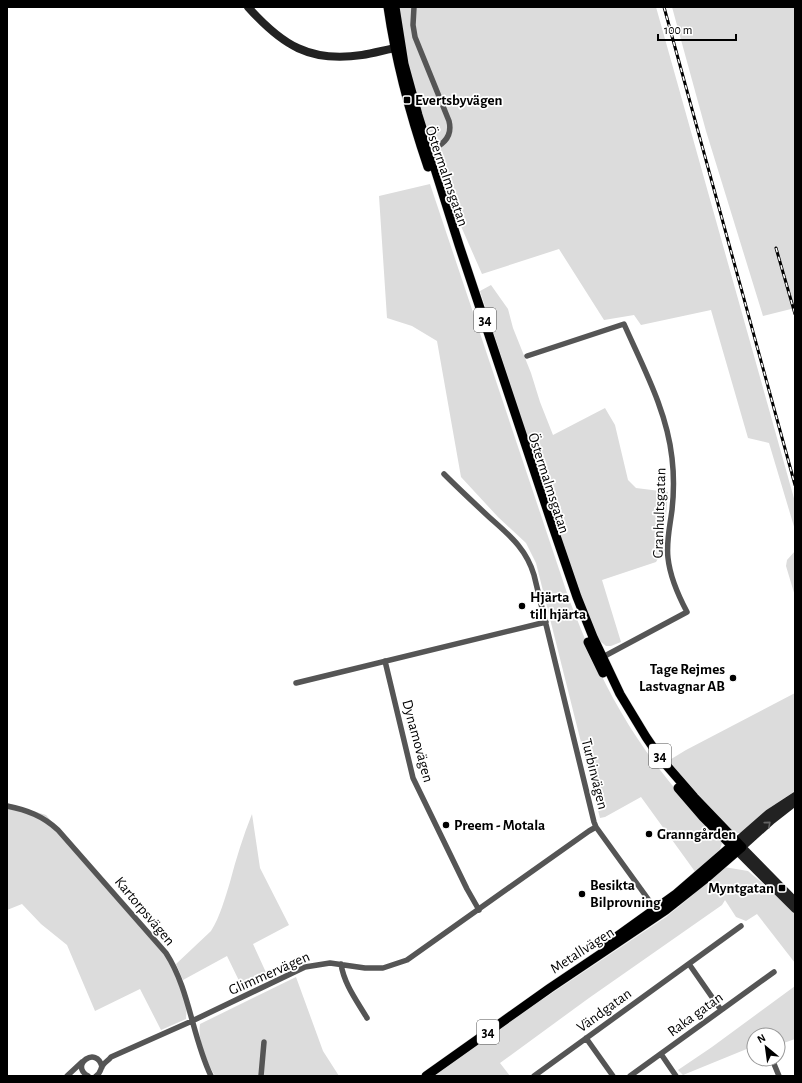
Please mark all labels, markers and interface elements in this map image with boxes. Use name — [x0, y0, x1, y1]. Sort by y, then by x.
scale bar — [658, 16, 736, 42]
text: 100 m — [664, 24, 692, 36]
place label: Evertsbyvägen — [415, 93, 503, 108]
marker: Evertsbyvägen — [402, 95, 412, 105]
street label: Östermalmsgatan — [422, 123, 473, 228]
road number: 34 — [474, 308, 496, 332]
street label: Östermalmsgatan — [525, 430, 574, 535]
street label: Granhultsgatan — [650, 467, 669, 559]
place label: Hjärta till hjärta — [530, 590, 586, 622]
marker: Hjärta till hjärta — [517, 601, 527, 611]
place label: Tage Rejmes Lastvagnar AB — [639, 662, 725, 694]
marker: Tage Rejmes Lastvagnar AB — [728, 673, 738, 683]
street label: Dynamovägen — [399, 698, 436, 784]
street label: Turbinvägen — [578, 737, 611, 811]
road number: 34 — [649, 744, 671, 768]
place label: Preem - Motala — [454, 818, 545, 833]
marker: Preem - Motala — [441, 820, 451, 830]
one-way arrow — [763, 821, 770, 828]
place label: Granngården — [657, 827, 736, 842]
marker: Granngården — [644, 829, 654, 839]
street label: Kartorpsvägen — [112, 874, 178, 949]
place label: Besikta Bilprovning — [590, 878, 661, 910]
place label: Myntgatan — [708, 881, 774, 896]
marker: Myntgatan — [777, 883, 787, 893]
marker: Besikta Bilprovning — [577, 889, 587, 899]
street label: Metallvägen — [548, 924, 617, 976]
street label: Glimmervägen — [226, 949, 312, 998]
street label: Vändgatan — [574, 986, 634, 1035]
street label: Raka gatan — [665, 989, 726, 1039]
road number: 34 — [477, 1020, 499, 1044]
north arrow — [746, 1027, 786, 1067]
text: N — [755, 1032, 767, 1045]

